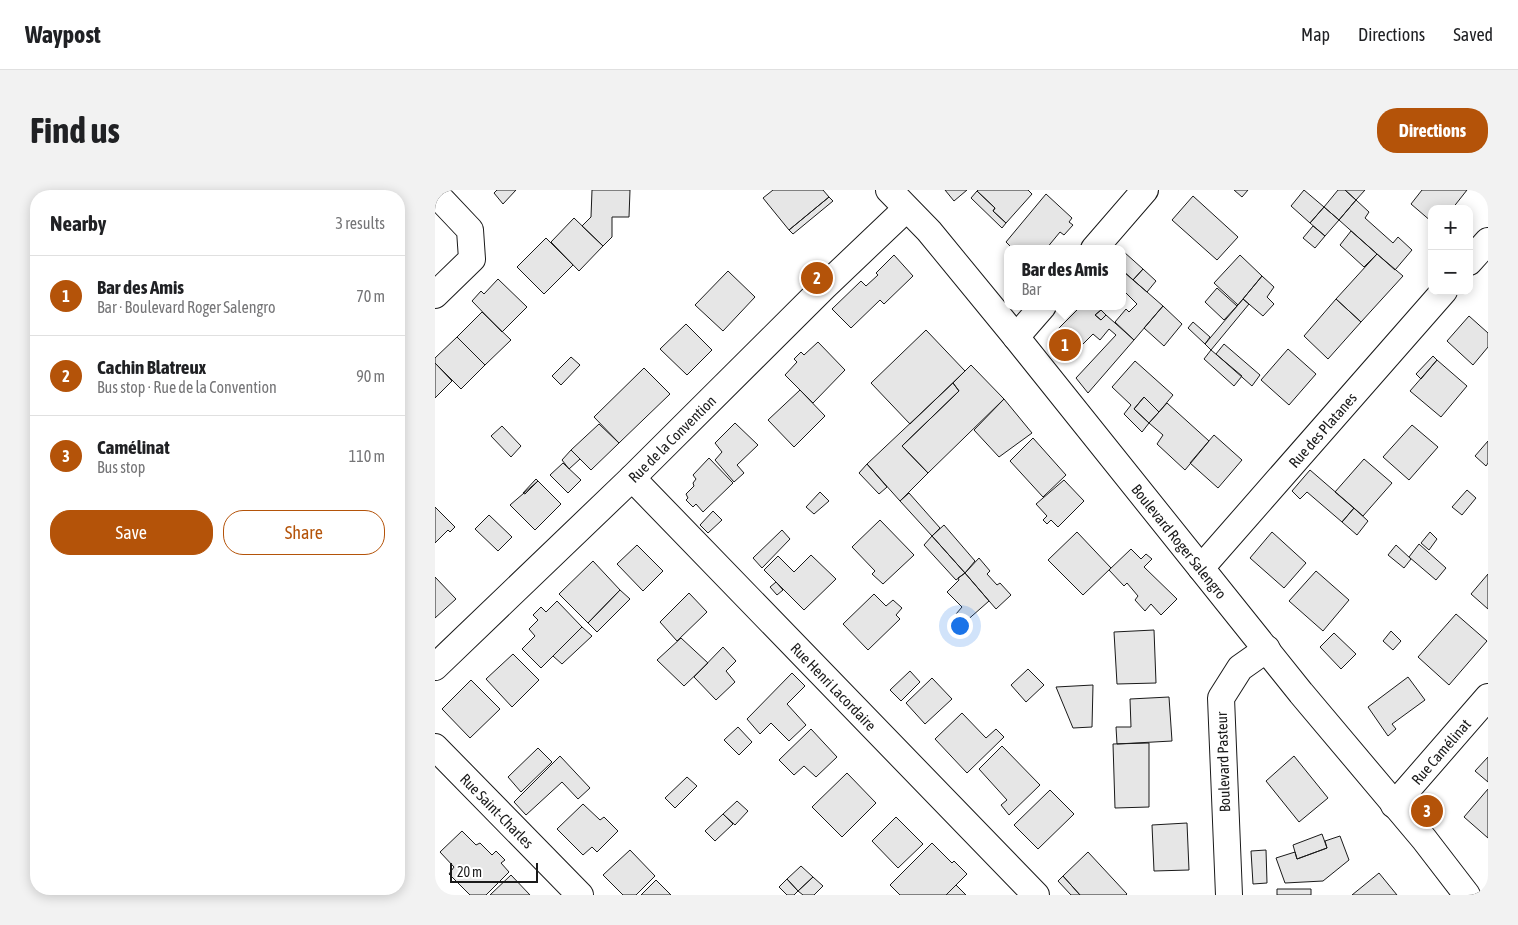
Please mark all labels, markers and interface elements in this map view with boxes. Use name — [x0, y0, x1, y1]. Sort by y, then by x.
text: Waypost — [25, 21, 101, 48]
text: Map — [1301, 24, 1330, 45]
text: Directions — [1358, 24, 1425, 45]
text: Saved — [1453, 24, 1493, 45]
button: Directions — [1377, 108, 1488, 153]
text: Find us — [30, 110, 120, 150]
map controls — [1428, 205, 1473, 295]
button: + — [1428, 205, 1473, 250]
text: Nearby — [50, 211, 106, 235]
text: 3 results — [335, 214, 385, 232]
popup — [1004, 245, 1126, 310]
button: − — [1428, 250, 1473, 295]
text: Bar des Amis — [1021, 258, 1109, 280]
pin: 2 — [801, 259, 833, 297]
text: Bar des Amis — [97, 276, 184, 298]
text: Bar — [1021, 280, 1041, 298]
text: 1 — [62, 287, 70, 305]
text: 70 m — [356, 287, 385, 305]
text: Bar · Boulevard Roger Salengro — [97, 298, 276, 316]
pin: 1 — [1049, 326, 1081, 364]
text: Cachin Blatreux — [97, 356, 206, 378]
text: 2 — [62, 367, 70, 385]
text: 90 m — [356, 367, 385, 385]
text: Bus stop · Rue de la Convention — [97, 378, 277, 396]
street label: Rue des Platanes — [1285, 389, 1360, 471]
street label: Rue de la Convention — [625, 392, 719, 485]
text: Camélinat — [97, 436, 170, 458]
text: 3 — [62, 447, 70, 465]
text: 110 m — [349, 447, 385, 465]
text: Bus stop — [97, 458, 145, 476]
street label: Boulevard Roger Salengro — [1129, 481, 1230, 602]
button: Save — [50, 510, 213, 555]
button: Share — [223, 510, 385, 555]
your location — [947, 613, 973, 639]
street label: Rue Henri Lacordaire — [788, 639, 880, 734]
street label: Boulevard Pasteur — [1213, 711, 1233, 813]
street label: Rue Camélinat — [1408, 715, 1474, 788]
street label: Rue Saint-Charles — [457, 770, 537, 851]
pin: 3 — [1411, 792, 1443, 830]
scale bar — [450, 860, 537, 883]
text: 20 m — [457, 864, 482, 880]

